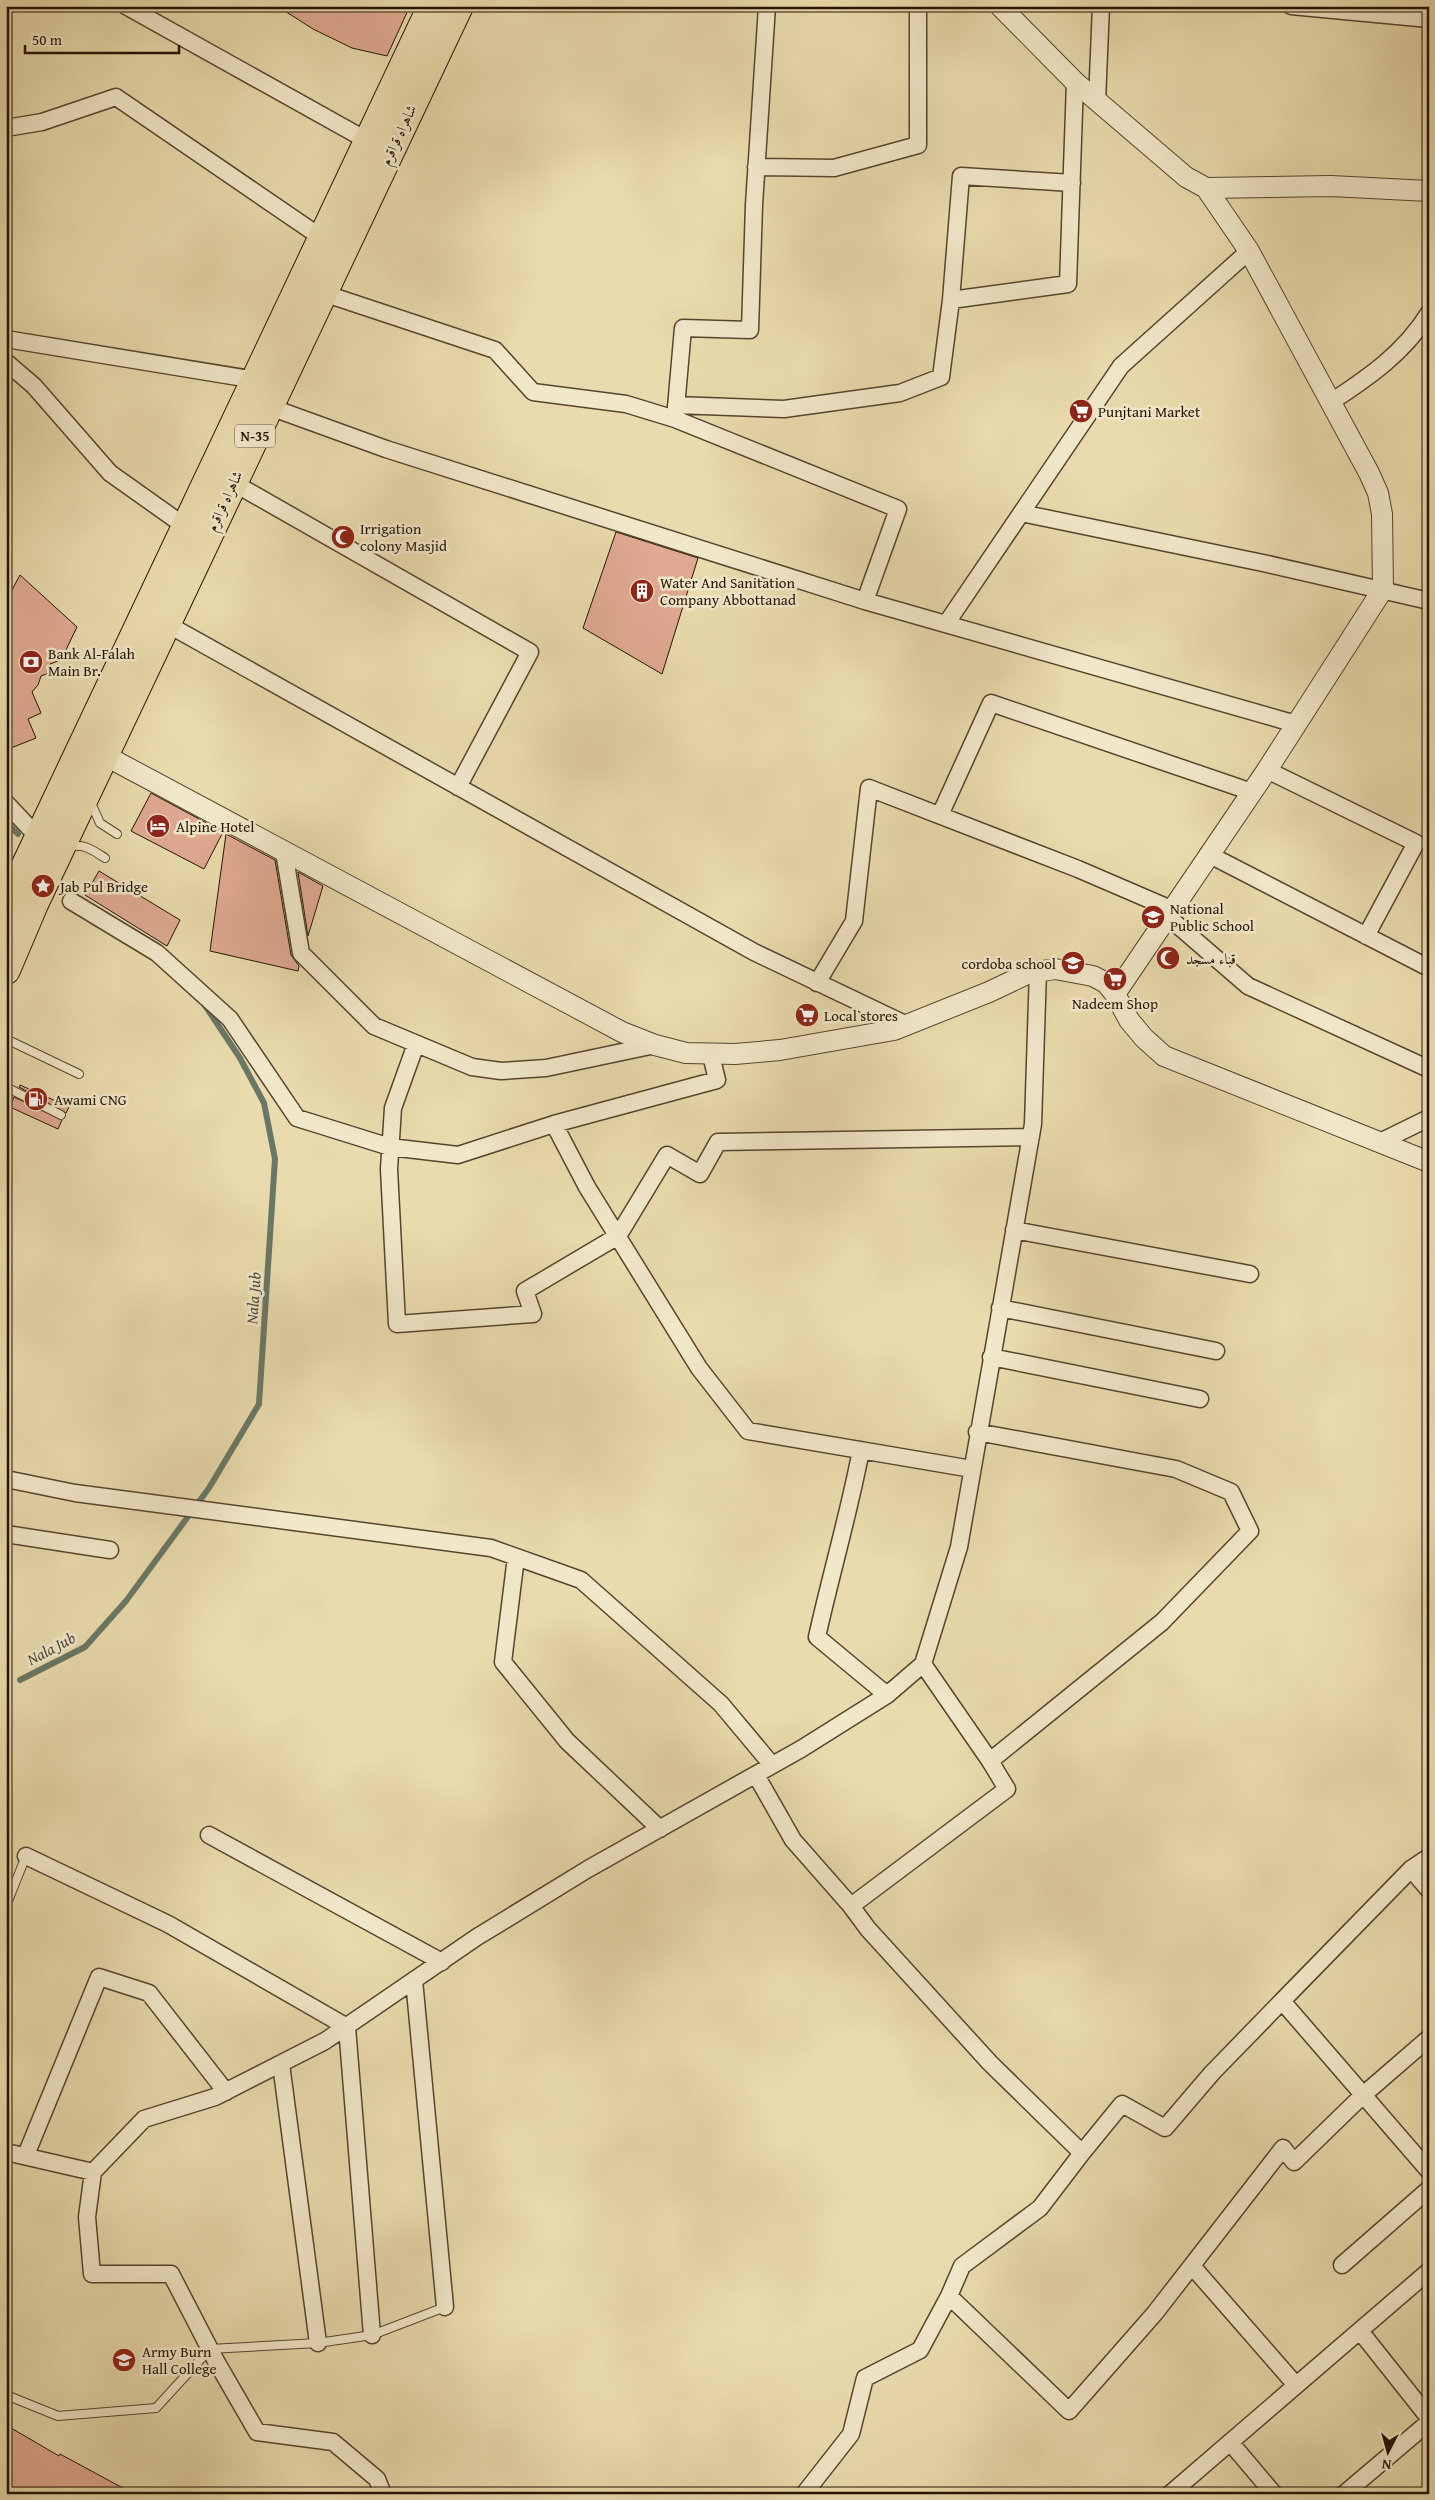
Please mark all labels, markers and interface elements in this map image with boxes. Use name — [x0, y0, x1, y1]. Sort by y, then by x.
scale bar — [25, 22, 179, 54]
text: 50 m — [32, 29, 63, 50]
street label: شاہراہ قراقرم — [375, 101, 424, 170]
supermarket icon: Punjtani Market — [1068, 398, 1094, 424]
place label: Punjtani Market — [1098, 401, 1201, 422]
road number: N-35 — [235, 424, 275, 448]
street label: شاہراہ قراقرم — [201, 467, 250, 536]
place label: Irrigation colony Masjid — [360, 518, 447, 556]
mosque icon: Irrigation colony Masjid — [330, 524, 356, 550]
place label: Water And Sanitation Company Abbottanad — [660, 572, 796, 610]
building icon: Water And Sanitation Company Abbottanad — [629, 578, 655, 604]
place label: Bank Al-Falah Main Br. — [48, 643, 136, 681]
bank icon: Bank Al-Falah Main Br. — [18, 649, 44, 675]
hotel icon: Alpine Hotel — [145, 813, 171, 839]
place label: Alpine Hotel — [176, 816, 255, 837]
place icon: Jab Pul Bridge — [30, 873, 56, 899]
place label: Jab Pul Bridge — [58, 876, 148, 897]
place label: National Public School — [1170, 898, 1254, 936]
school or university icon: National Public School — [1140, 904, 1166, 930]
mosque icon: قباء مسجد — [1155, 945, 1181, 971]
place label: قباء مسجد — [1186, 948, 1236, 969]
school or university icon: cordoba school — [1060, 950, 1086, 976]
place label: cordoba school — [962, 953, 1056, 974]
supermarket icon: Nadeem Shop — [1102, 966, 1128, 992]
place label: Nadeem Shop — [1072, 993, 1158, 1014]
supermarket icon: Local stores — [794, 1002, 820, 1028]
place label: Local stores — [824, 1005, 898, 1026]
fuel station icon: Awami CNG — [23, 1086, 49, 1112]
place label: Awami CNG — [54, 1089, 127, 1110]
water label: Nala Jub — [239, 1271, 267, 1326]
water label: Nala Jub — [21, 1625, 80, 1671]
place label: Army Burn Hall College — [142, 2341, 217, 2379]
school or university icon: Army Burn Hall College — [111, 2347, 137, 2373]
north arrow — [1362, 2428, 1412, 2478]
text: N — [1380, 2454, 1392, 2475]

